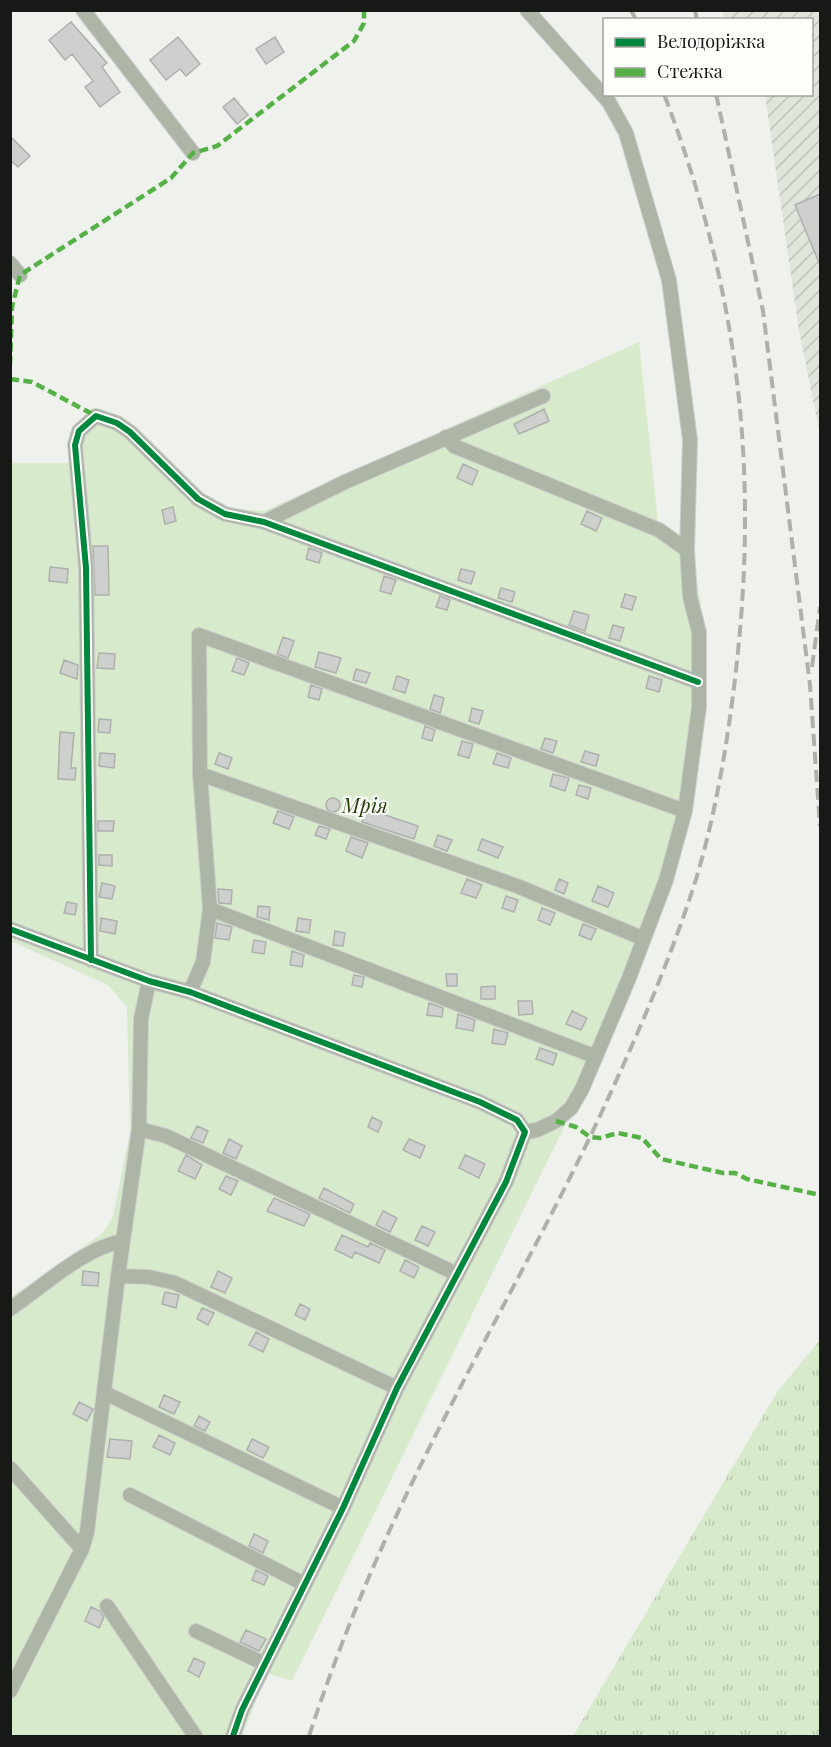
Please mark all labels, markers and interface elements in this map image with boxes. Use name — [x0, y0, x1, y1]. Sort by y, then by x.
legend — [603, 18, 813, 96]
text: Велодоріжка — [657, 29, 765, 53]
text: Стежка — [657, 59, 723, 83]
park label: Мрія — [341, 791, 388, 818]

